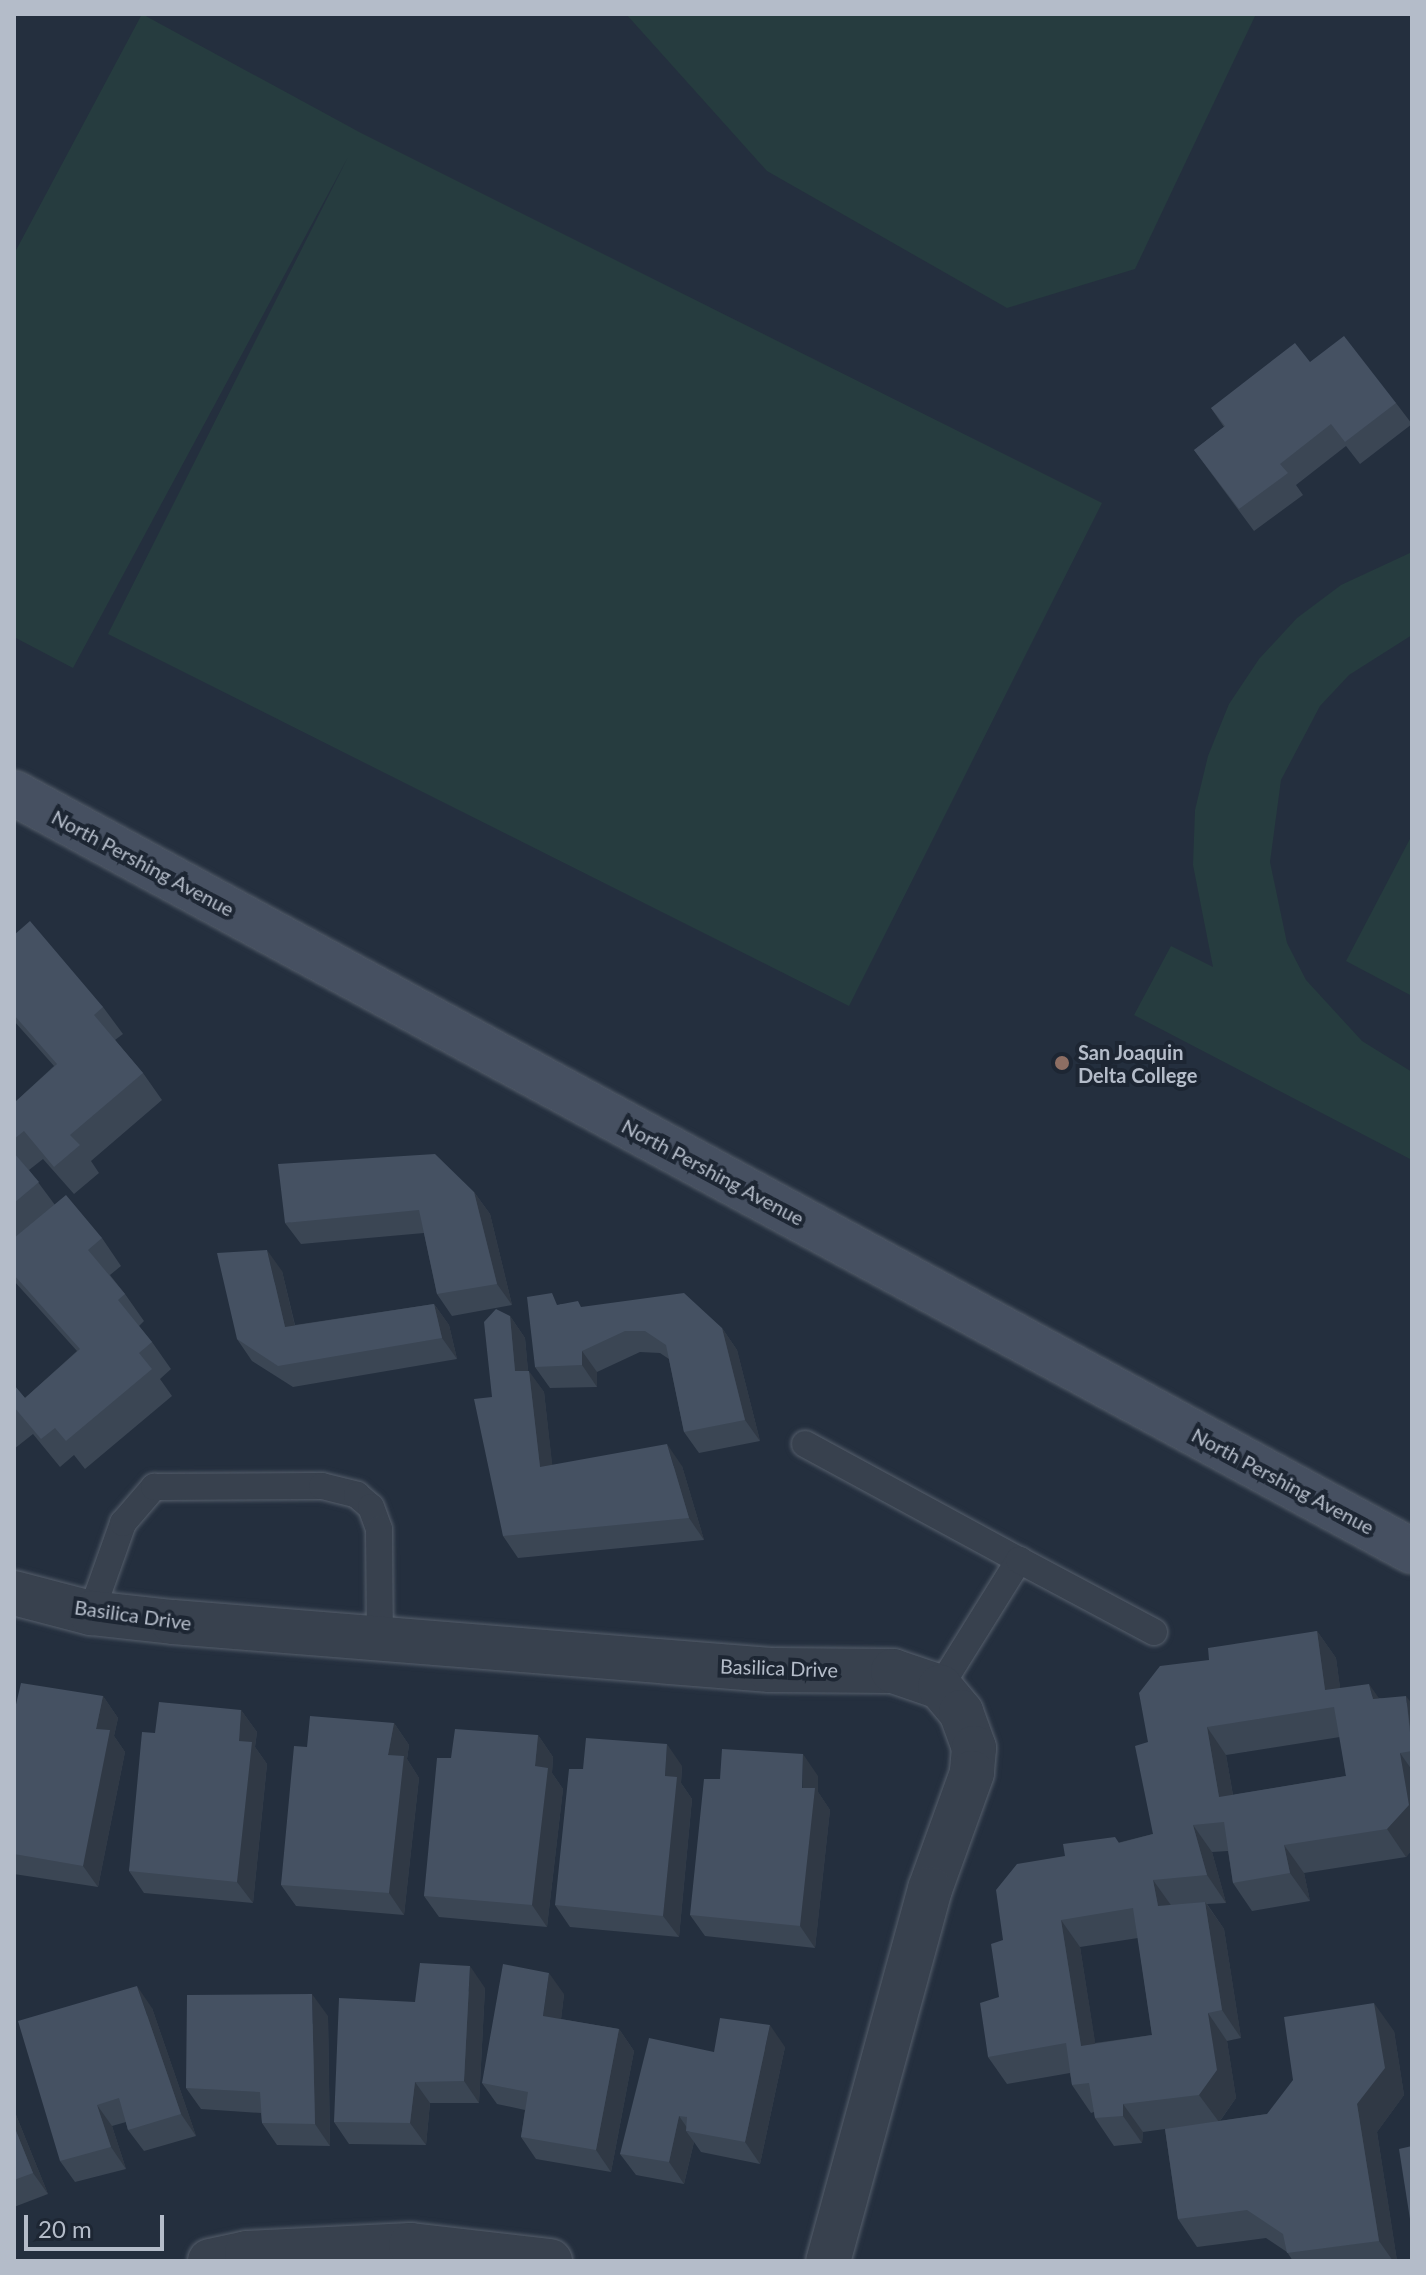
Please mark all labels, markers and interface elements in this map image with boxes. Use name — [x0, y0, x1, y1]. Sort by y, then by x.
street label: North Pershing Avenue — [47, 805, 239, 921]
place label: San Joaquin Delta College — [1078, 1040, 1197, 1087]
marker: San Joaquin Delta College — [1053, 1054, 1071, 1072]
street label: North Pershing Avenue — [617, 1114, 809, 1230]
street label: North Pershing Avenue — [1187, 1423, 1379, 1539]
street label: Basilica Drive — [73, 1595, 193, 1635]
street label: Basilica Drive — [720, 1654, 838, 1682]
scale bar — [28, 2199, 168, 2249]
text: 20 m — [38, 2214, 92, 2243]

